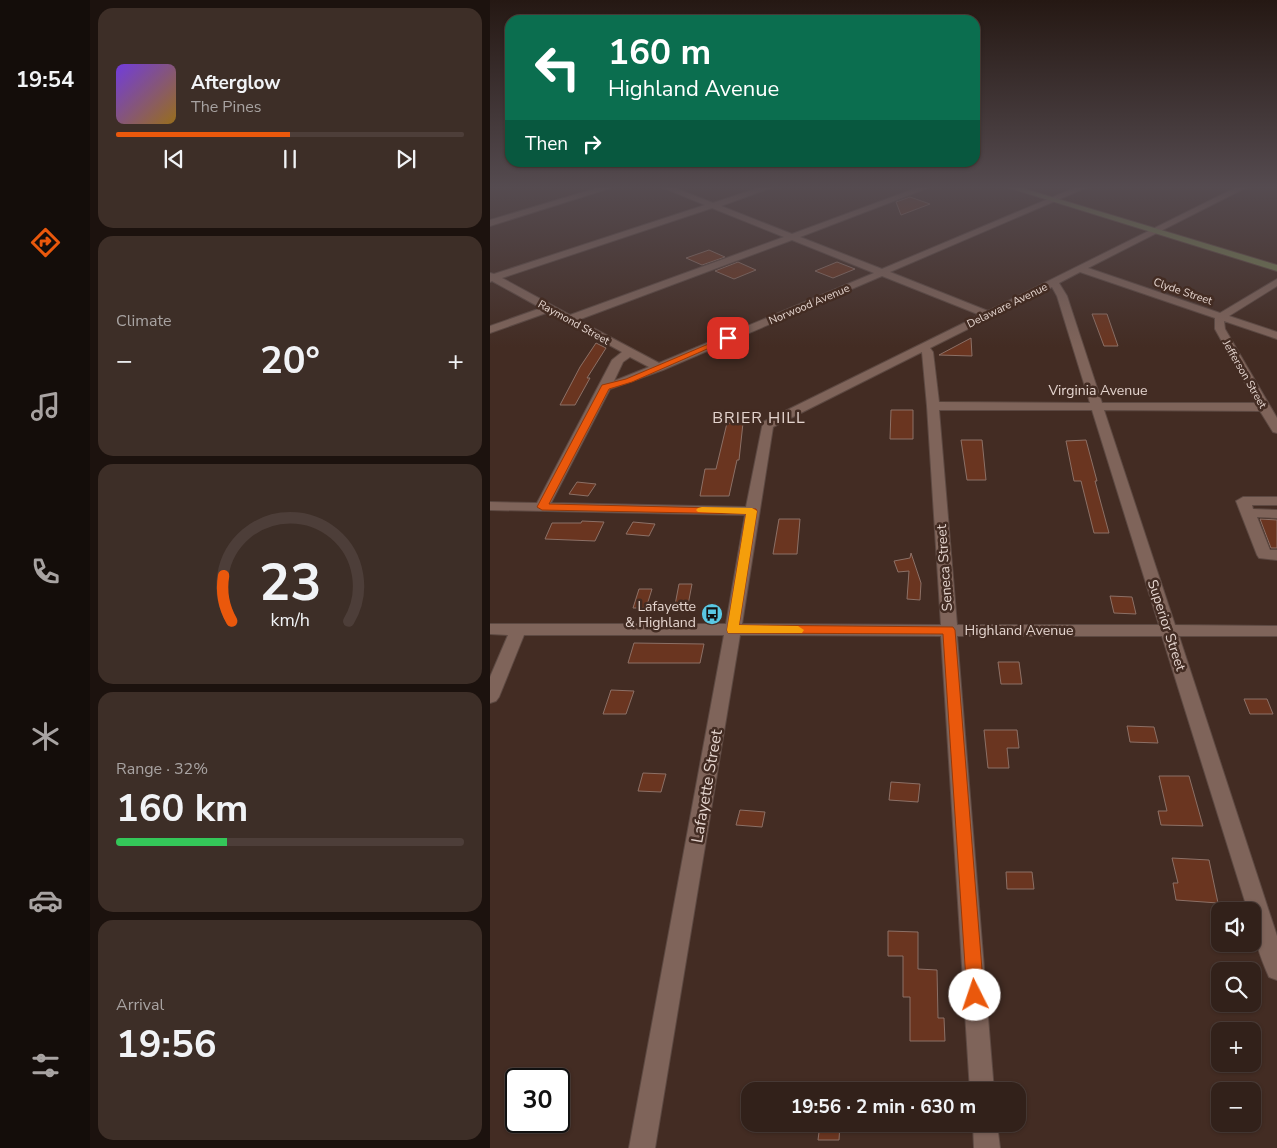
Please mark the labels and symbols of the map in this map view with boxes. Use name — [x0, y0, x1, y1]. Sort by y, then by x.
street label: Clyde Street — [1151, 274, 1214, 309]
street label: Delaware Avenue — [964, 279, 1050, 331]
street label: Norwood Avenue — [766, 281, 852, 328]
street label: Raymond Street — [535, 297, 612, 348]
pin — [707, 317, 749, 359]
street label: Jefferson Street — [1218, 336, 1270, 411]
street label: Virginia Avenue — [1047, 381, 1148, 400]
district label: BRIER HILL — [712, 407, 806, 429]
street label: Seneca Street — [932, 524, 957, 612]
street label: Superior Street — [1143, 577, 1190, 673]
place label: Lafayette & Highland — [625, 597, 696, 632]
bus stop icon: Lafayette & Highland — [700, 602, 724, 626]
street label: Highland Avenue — [965, 621, 1073, 640]
street label: Lafayette Street — [686, 727, 728, 845]
position arrow — [948, 968, 1000, 1020]
speed limit sign: 30 — [505, 1068, 570, 1133]

